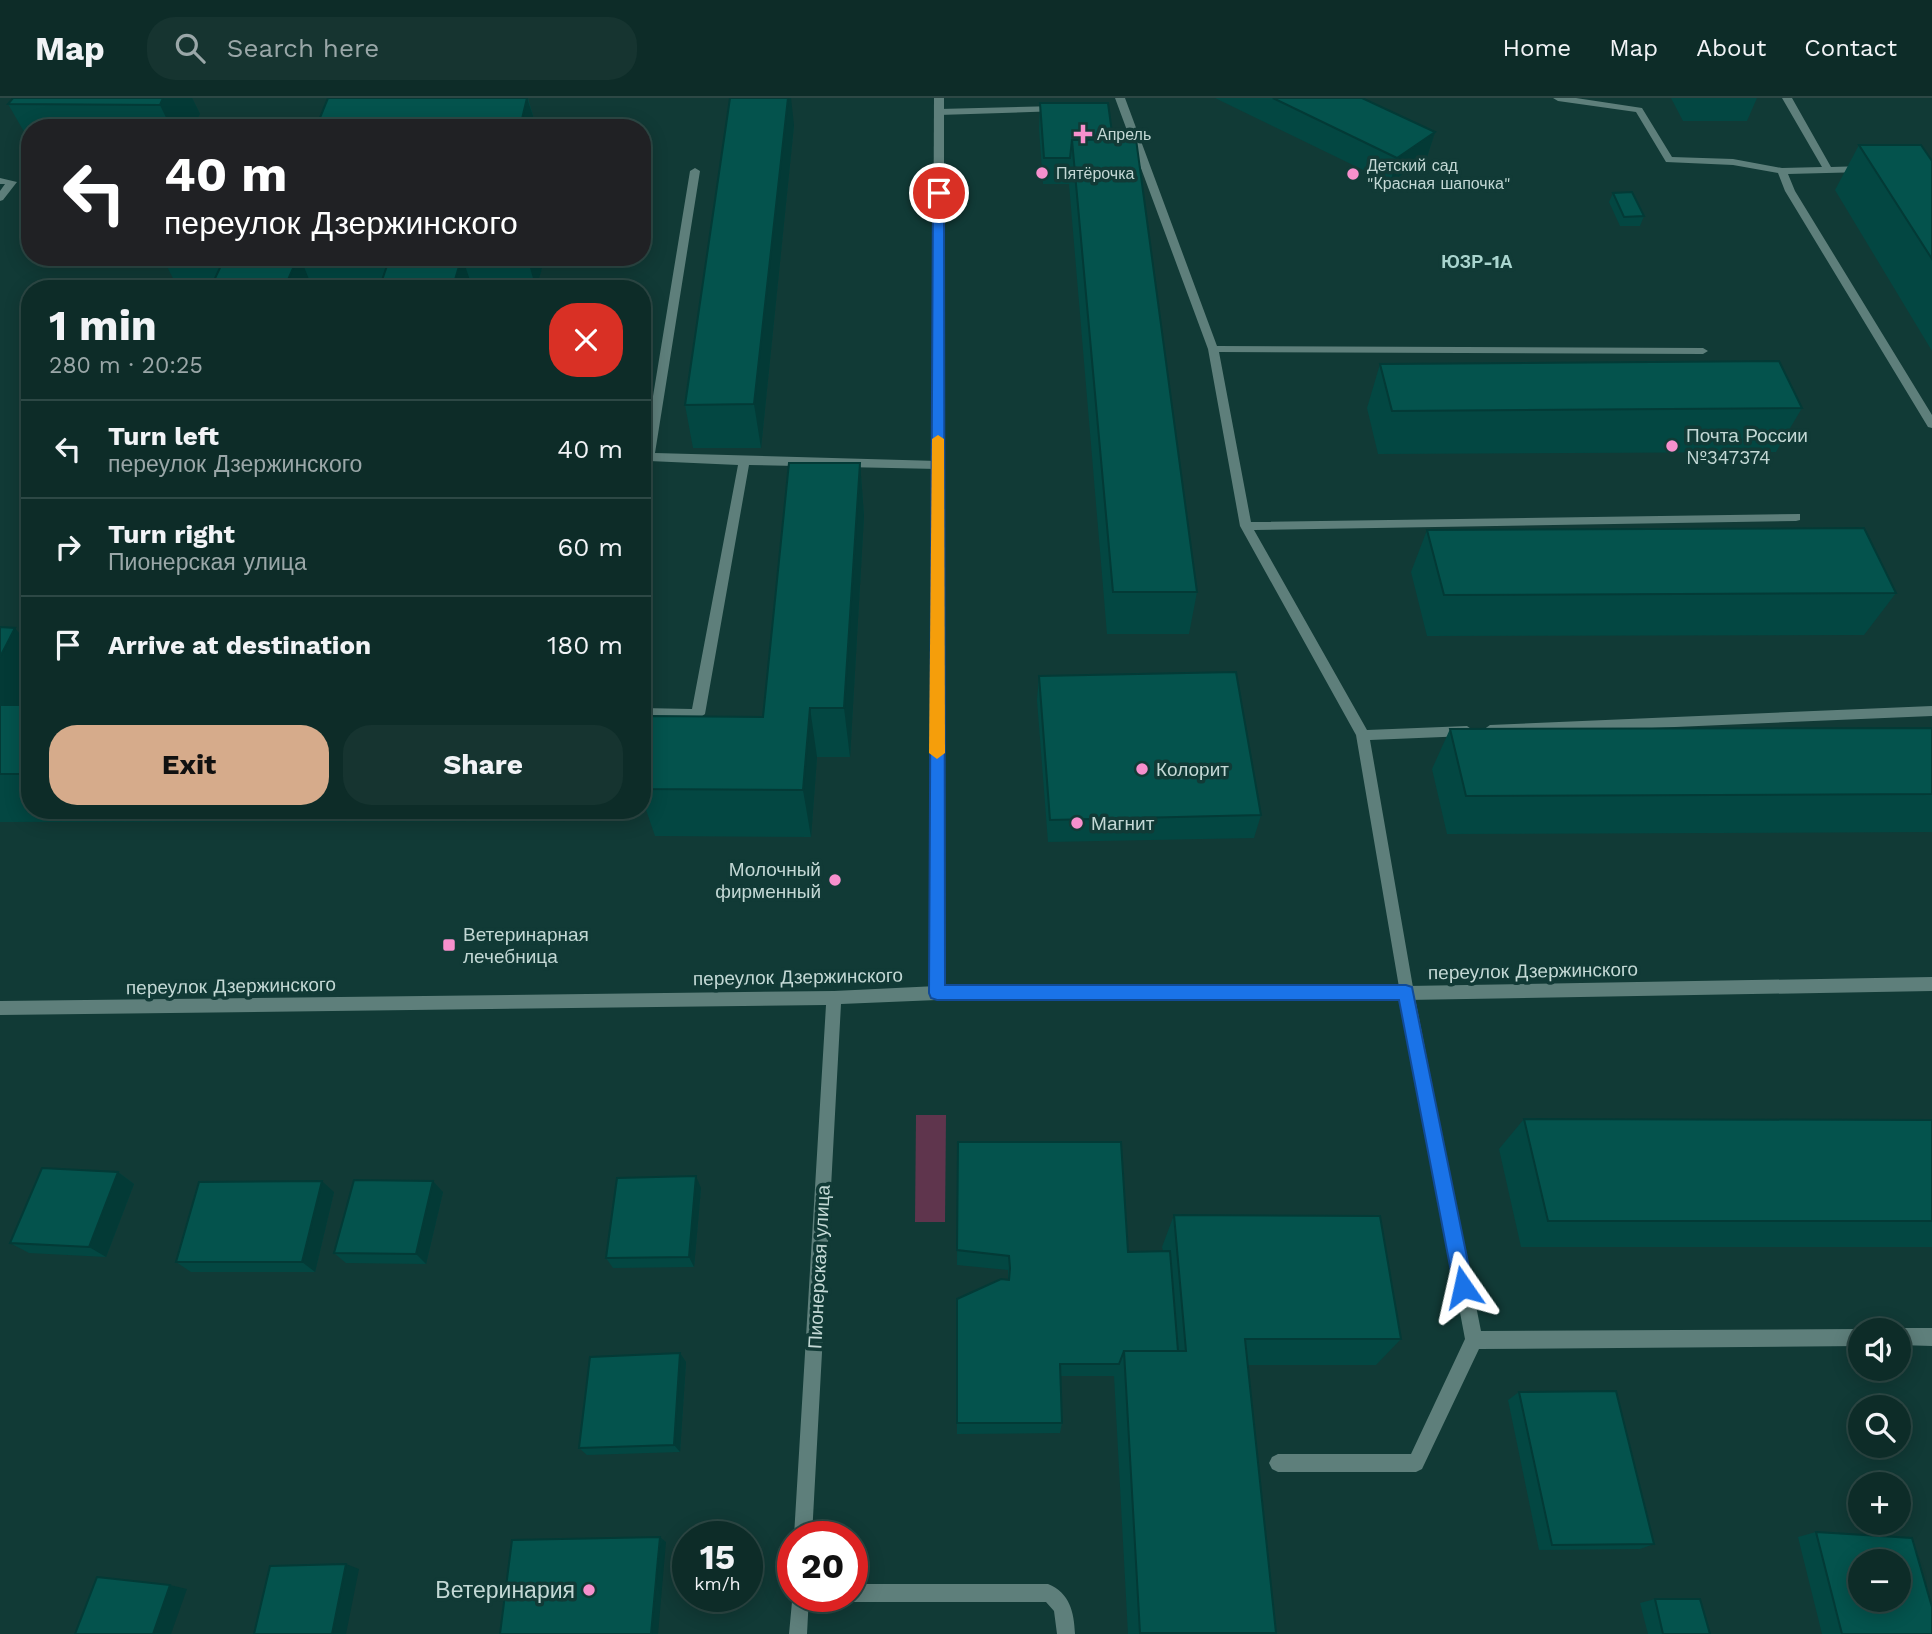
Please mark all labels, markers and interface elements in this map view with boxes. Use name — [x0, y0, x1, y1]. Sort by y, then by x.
search box — [147, 17, 637, 80]
text: Map — [35, 29, 105, 68]
icon: search — [171, 29, 209, 67]
text: Search here — [227, 33, 379, 63]
text: Home — [1503, 34, 1571, 62]
text: Map — [1609, 34, 1658, 62]
text: About — [1696, 34, 1766, 62]
text: Contact — [1804, 34, 1897, 62]
place label: Апрель — [1097, 125, 1151, 144]
marker: Апрель — [1075, 126, 1091, 142]
text: 40 m — [164, 145, 287, 203]
icon: left — [49, 147, 140, 238]
place label: Детский сад "Красная шапочка" — [1367, 156, 1510, 193]
pin — [909, 163, 969, 223]
place label: Пятёрочка — [1056, 164, 1135, 183]
marker: Пятёрочка — [1034, 165, 1050, 181]
marker: Детский сад "Красная шапочка" — [1345, 166, 1361, 182]
icon: arrive — [920, 174, 958, 212]
text: переулок Дзержинского — [164, 204, 518, 242]
district label: ЮЗР-1А — [1441, 251, 1513, 272]
text: 1 min — [49, 301, 157, 350]
button: close — [549, 303, 623, 377]
text: 280 m · 20:25 — [49, 352, 203, 379]
text: Turn left — [108, 421, 219, 451]
place label: Почта России №347374 — [1686, 424, 1808, 469]
icon: left — [49, 430, 87, 468]
text: 40 m — [557, 434, 623, 464]
marker: Почта России №347374 — [1664, 438, 1680, 454]
text: переулок Дзержинского — [108, 451, 362, 478]
text: Turn right — [108, 519, 235, 549]
icon: right — [49, 528, 87, 566]
text: 60 m — [557, 532, 623, 562]
text: Пионерская улица — [108, 549, 307, 576]
icon: arrive — [49, 626, 87, 664]
text: Arrive at destination — [108, 630, 371, 660]
text: 180 m — [547, 630, 623, 660]
button: Exit — [49, 725, 329, 805]
button: Share — [343, 725, 623, 805]
place label: Колорит — [1156, 758, 1229, 781]
marker: Колорит — [1134, 761, 1150, 777]
place label: Магнит — [1091, 812, 1155, 835]
marker: Магнит — [1069, 815, 1085, 831]
place label: Молочный фирменный — [715, 858, 821, 903]
marker: Молочный фирменный — [827, 872, 843, 888]
place label: Ветеринарная лечебница — [463, 923, 589, 968]
marker: Ветеринарная лечебница — [441, 937, 457, 953]
street label: переулок Дзержинского — [1428, 958, 1638, 984]
street label: переулок Дзержинского — [693, 964, 903, 990]
street label: переулок Дзержинского — [126, 973, 336, 999]
street label: Пионерская улица — [803, 1184, 835, 1350]
position arrow — [1426, 1250, 1500, 1324]
map controls — [1848, 1318, 1911, 1612]
button: sound — [1848, 1318, 1911, 1381]
button: search — [1848, 1395, 1911, 1458]
button: + — [1848, 1472, 1911, 1535]
speed limit sign: 20 — [777, 1521, 868, 1612]
text: 15 — [700, 1536, 735, 1578]
button: − — [1848, 1549, 1911, 1612]
text: km/h — [694, 1573, 741, 1594]
place label: Ветеринария — [435, 1577, 575, 1604]
marker: Ветеринария — [581, 1582, 597, 1598]

